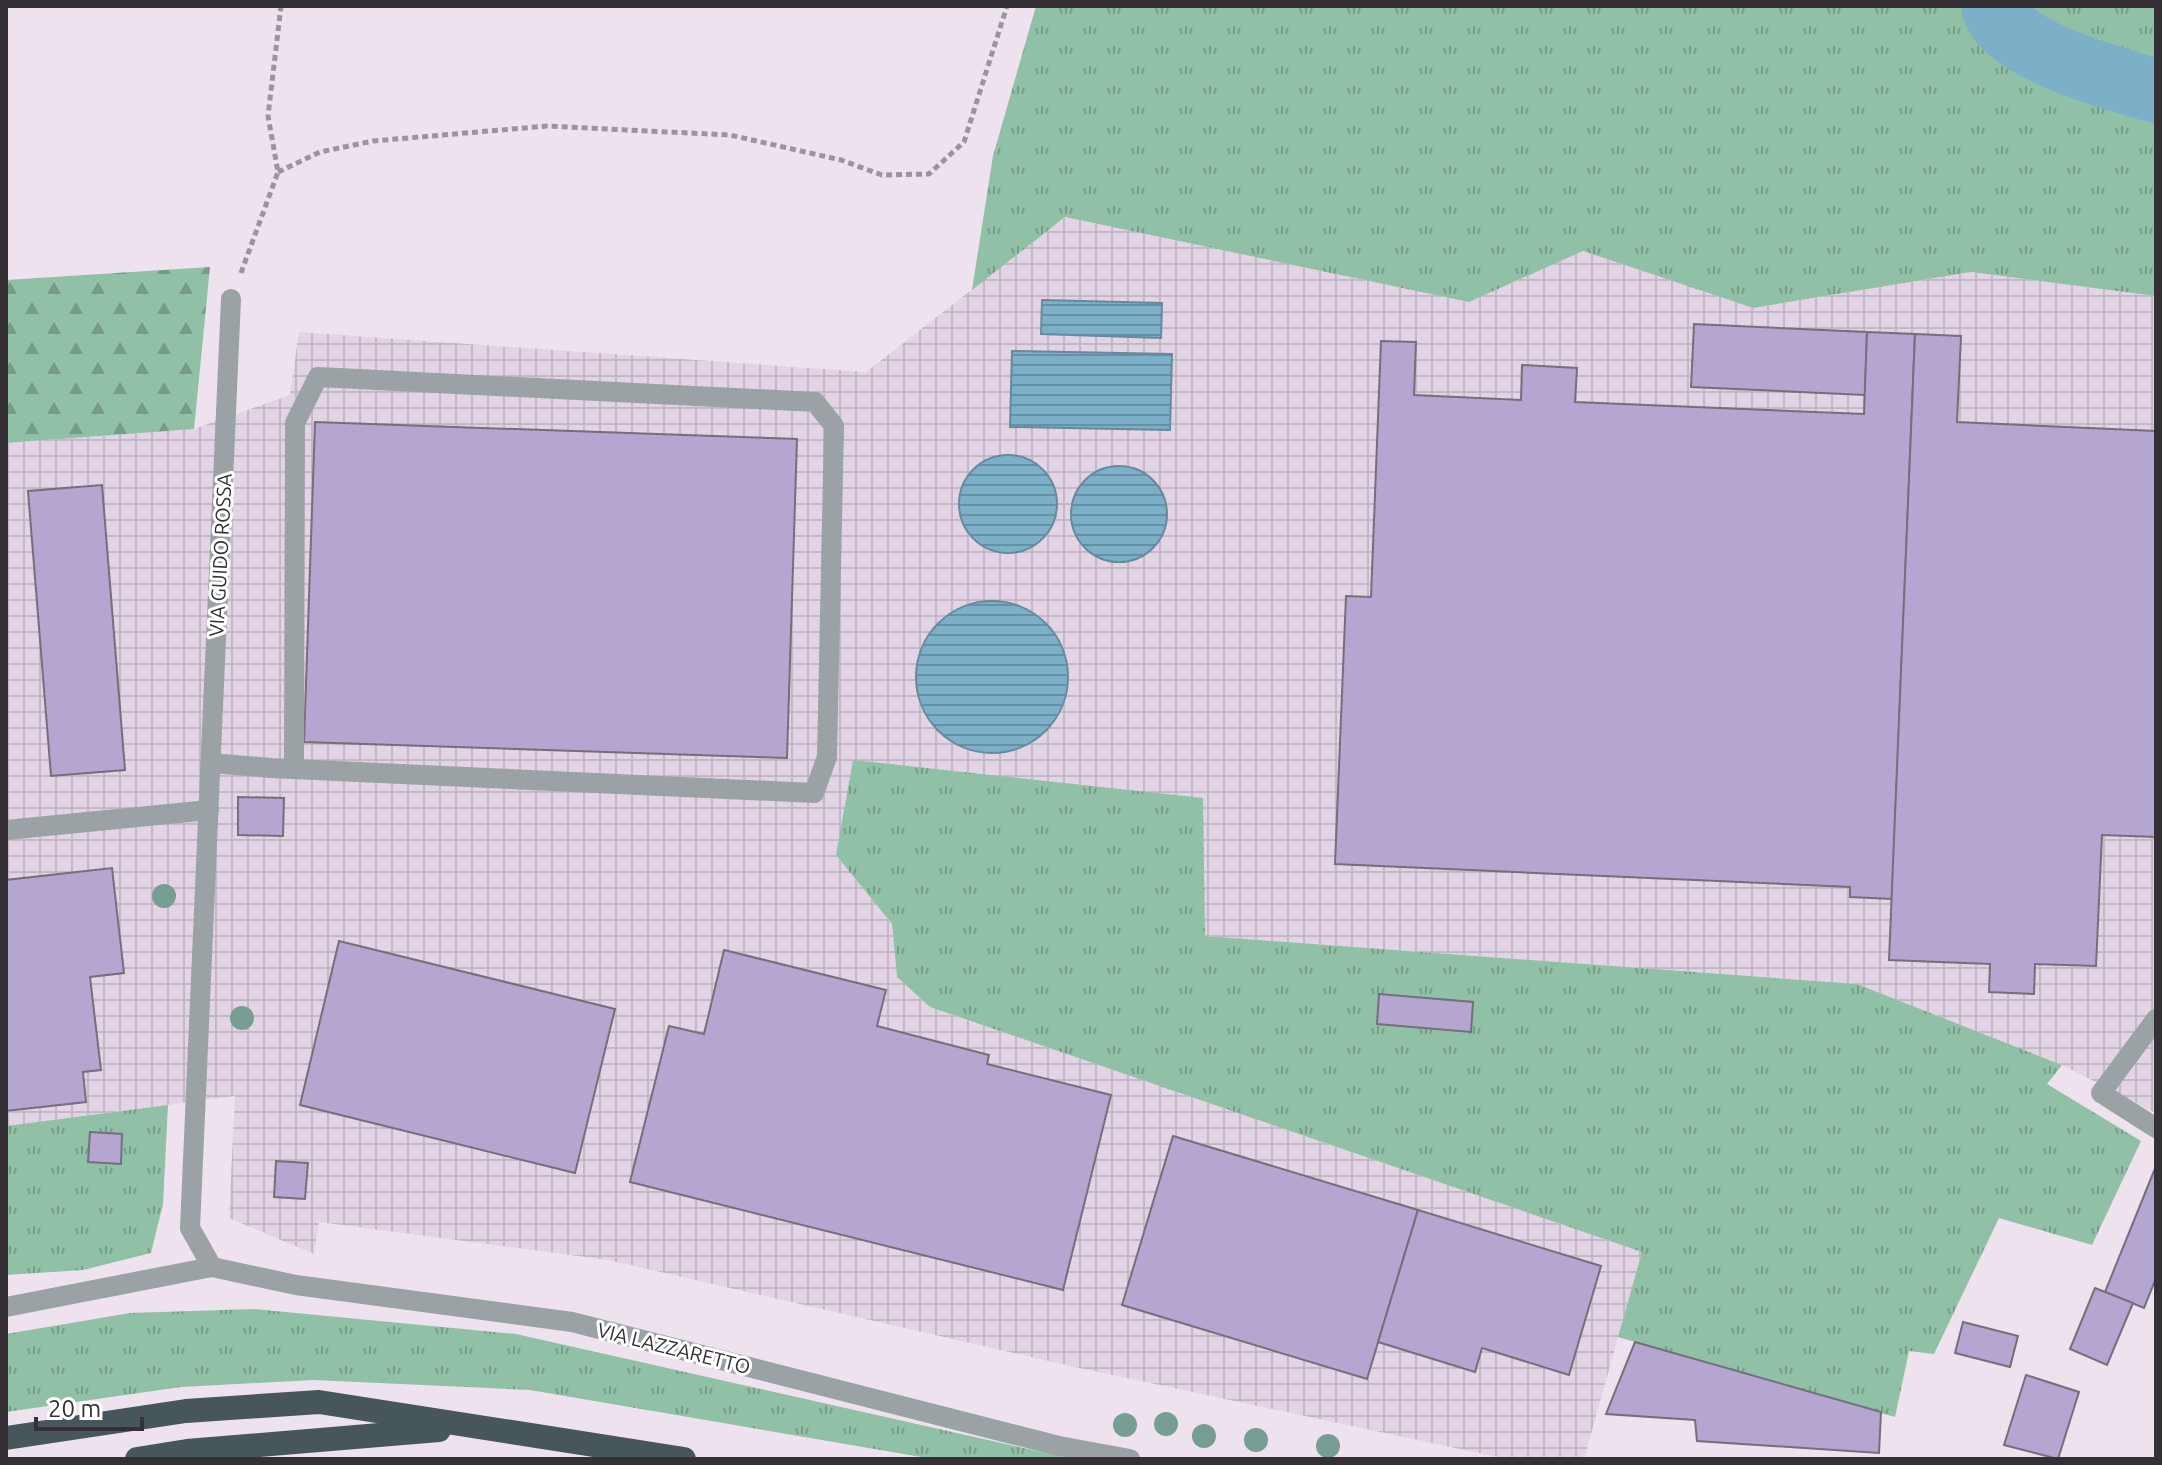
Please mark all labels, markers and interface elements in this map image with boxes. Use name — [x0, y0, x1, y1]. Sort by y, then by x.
street label: VIA GUIDO ROSSA — [204, 473, 236, 637]
street label: VIA LAZZARETTO — [595, 1318, 753, 1378]
scale bar — [36, 1381, 142, 1431]
text: 20 m — [48, 1395, 101, 1422]

